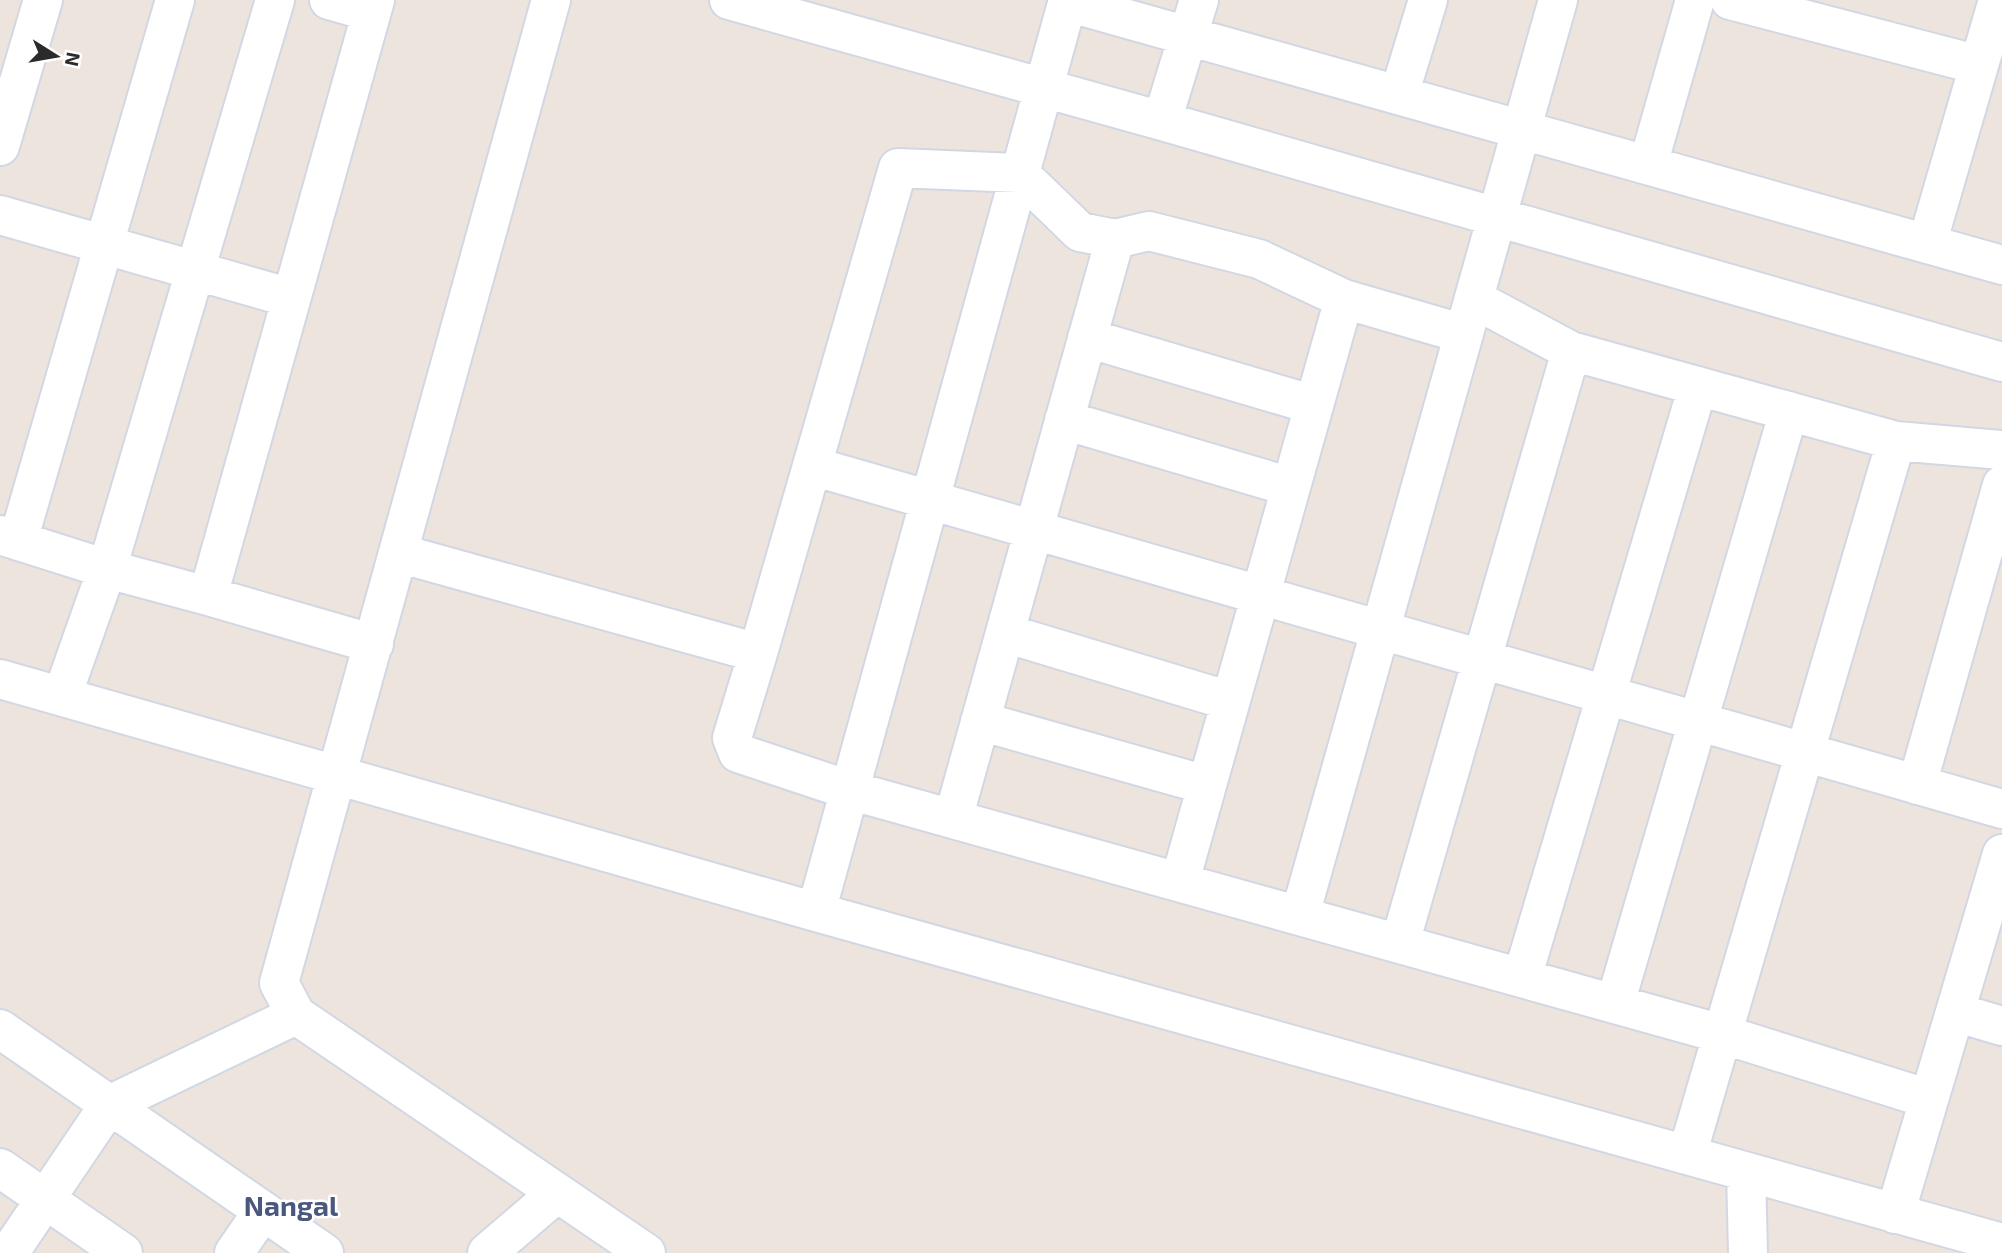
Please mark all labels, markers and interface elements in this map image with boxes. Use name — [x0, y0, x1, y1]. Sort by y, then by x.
north arrow — [21, 21, 91, 91]
text: N — [61, 50, 86, 68]
district label: Nangal — [244, 1188, 339, 1222]

